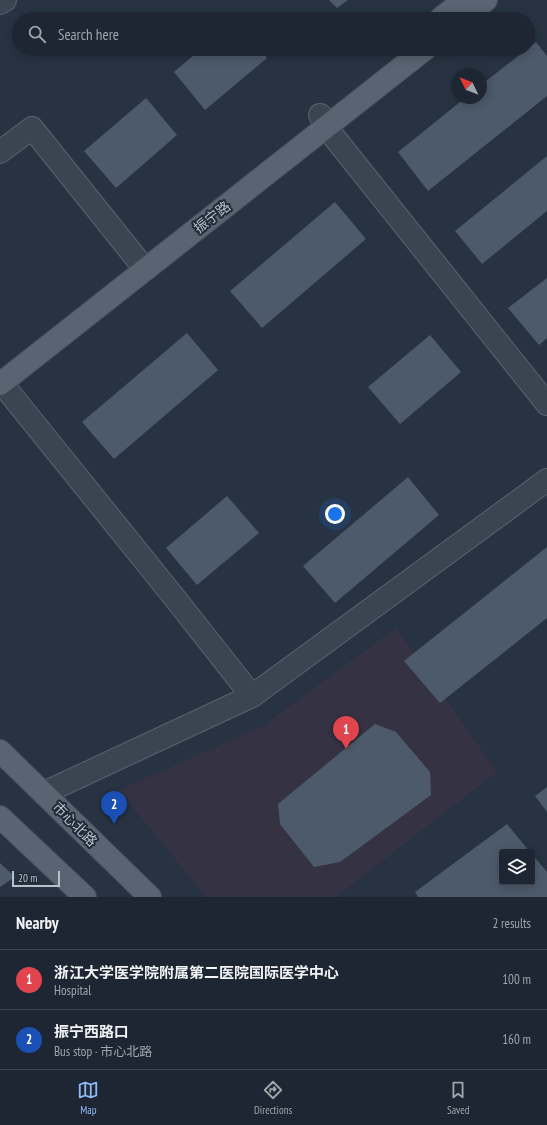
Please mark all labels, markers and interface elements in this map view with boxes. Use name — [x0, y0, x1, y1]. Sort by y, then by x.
search box — [12, 12, 535, 56]
icon: search — [26, 23, 48, 45]
text: Search here — [58, 25, 119, 44]
north arrow — [451, 68, 487, 104]
street label: 振宁路 — [190, 197, 234, 237]
your location — [325, 504, 345, 524]
pin: 1 — [333, 716, 359, 749]
pin: 2 — [101, 791, 127, 824]
street label: 市心北路 — [49, 798, 101, 850]
map controls — [499, 849, 535, 885]
button: layers — [499, 849, 535, 885]
scale bar — [12, 869, 60, 888]
text: 20 m — [18, 871, 37, 885]
text: Nearby — [16, 912, 59, 934]
text: 2 results — [492, 915, 531, 932]
text: 浙江大学医学院附属第二医院国际医学中心 — [54, 963, 339, 982]
text: 1 — [26, 971, 32, 988]
text: 100 m — [502, 971, 531, 988]
text: Hospital — [54, 982, 91, 999]
text: 振宁西路口 — [54, 1022, 129, 1041]
text: 2 — [26, 1031, 32, 1048]
text: 160 m — [502, 1031, 531, 1048]
text: Bus stop · 市心北路 — [54, 1043, 152, 1060]
tab: Map — [77, 1079, 99, 1117]
tab: Directions — [254, 1079, 292, 1117]
tab: Saved — [447, 1079, 470, 1117]

